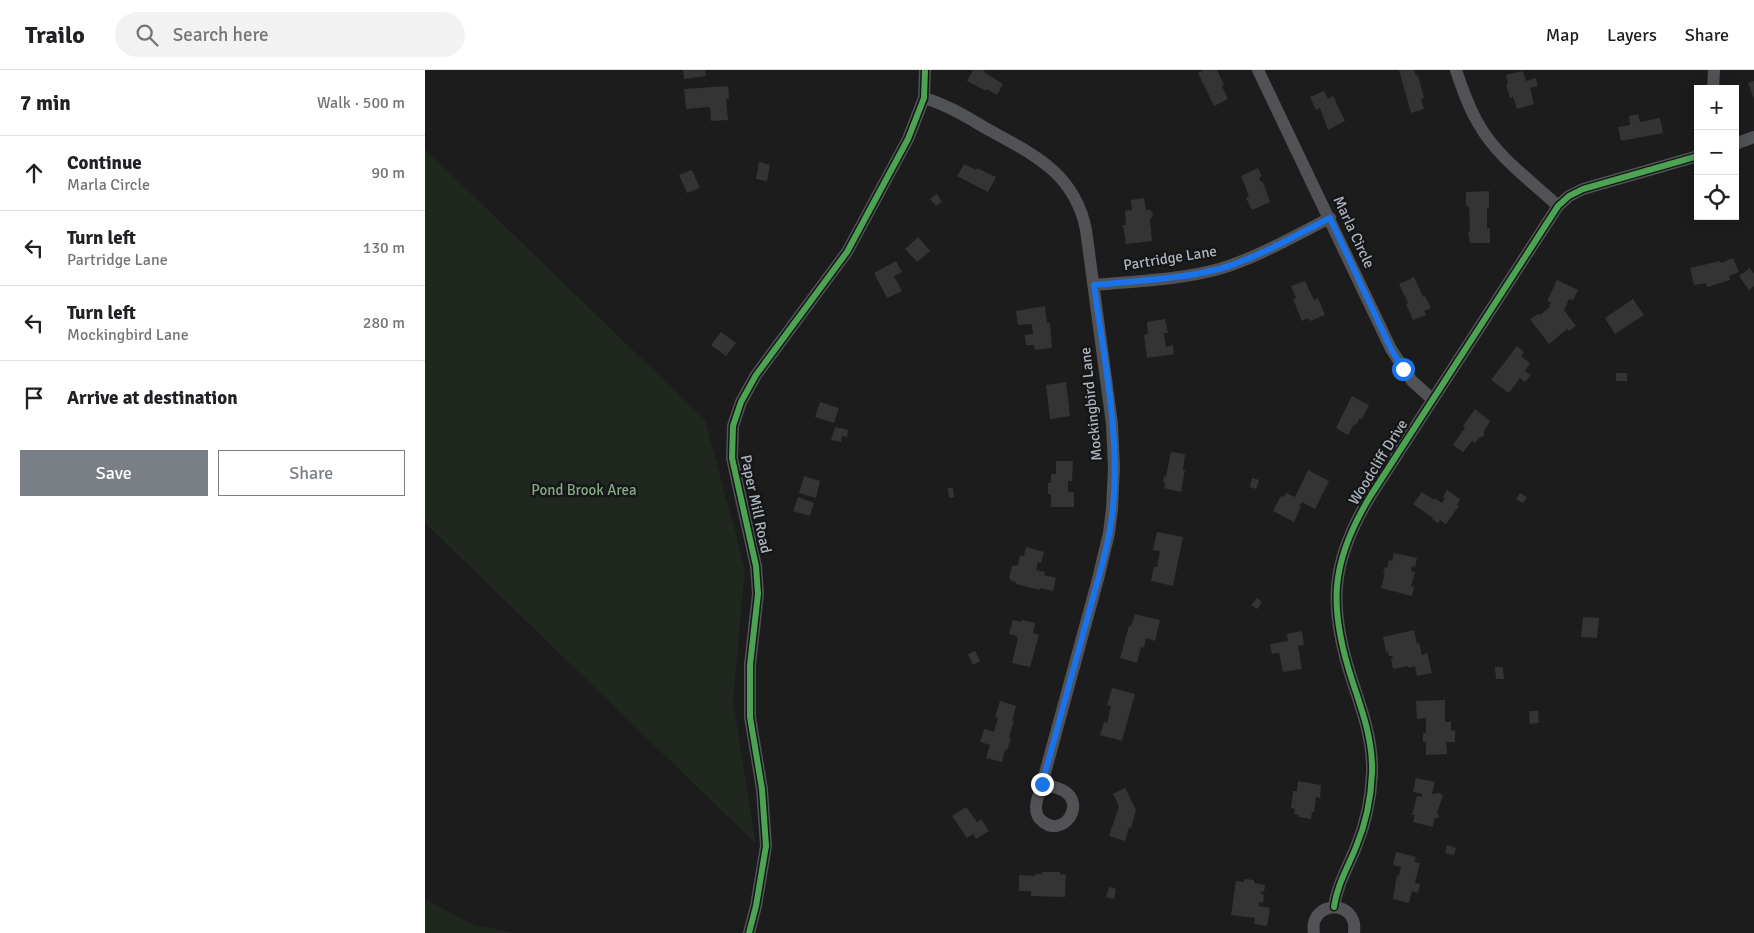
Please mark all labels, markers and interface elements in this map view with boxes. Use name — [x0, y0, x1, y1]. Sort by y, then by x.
search box — [115, 12, 465, 57]
text: Trailo — [25, 20, 85, 50]
icon: search — [133, 21, 161, 49]
text: Search here — [173, 23, 269, 47]
text: Map — [1546, 24, 1579, 46]
text: Layers — [1607, 24, 1657, 46]
text: Share — [1685, 24, 1729, 46]
map controls — [1694, 85, 1739, 220]
button: + — [1694, 85, 1739, 130]
text: 7 min — [20, 90, 71, 116]
text: Walk · 500 m — [317, 93, 405, 113]
button: − — [1694, 130, 1739, 175]
text: Continue — [67, 151, 142, 175]
icon: ahead — [20, 159, 48, 187]
text: 90 m — [371, 163, 405, 183]
text: Marla Circle — [67, 175, 150, 195]
button: locate — [1694, 175, 1739, 220]
street label: Marla Circle — [1329, 193, 1379, 271]
text: Turn left — [67, 226, 136, 250]
icon: left — [20, 234, 48, 262]
text: 130 m — [363, 238, 405, 258]
street label: Partridge Lane — [1122, 242, 1218, 274]
text: Partridge Lane — [67, 250, 168, 270]
text: Turn left — [67, 301, 136, 325]
icon: left — [20, 309, 48, 337]
text: 280 m — [363, 313, 405, 333]
text: Mockingbird Lane — [67, 325, 189, 345]
street label: Mockingbird Lane — [1076, 346, 1106, 462]
route start — [1392, 358, 1415, 381]
icon: arrive — [20, 384, 48, 412]
text: Arrive at destination — [67, 386, 238, 410]
street label: Woodcliff Drive — [1345, 416, 1411, 508]
button: Save — [20, 450, 208, 496]
button: Share — [218, 450, 405, 496]
street label: Paper Mill Road — [737, 453, 775, 555]
park label: Pond Brook Area — [531, 481, 637, 499]
route end — [1031, 773, 1054, 796]

